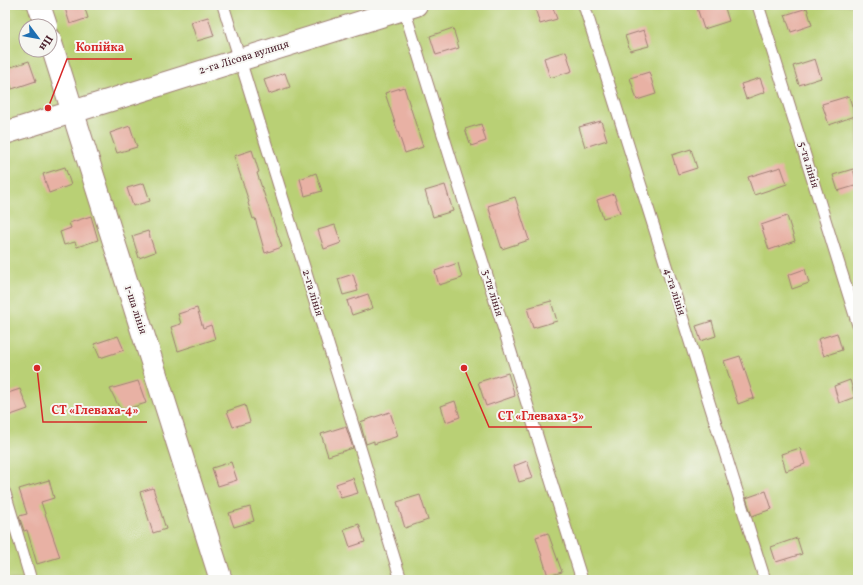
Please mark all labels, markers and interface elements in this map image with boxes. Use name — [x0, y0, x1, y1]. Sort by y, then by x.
north arrow — [18, 18, 58, 58]
text: Пн — [35, 32, 56, 53]
callout: Копійка — [67, 35, 132, 59]
street label: 2-га Лісова вулиця — [197, 37, 291, 79]
text: Копійка — [76, 40, 125, 56]
street label: 5-та лінія — [794, 140, 822, 190]
street label: 4-та лінія — [659, 267, 689, 318]
street label: 2-га лінія — [298, 268, 326, 318]
street label: 3-тя лінія — [478, 268, 506, 319]
street label: 1-ша лінія — [120, 284, 150, 337]
callout: СТ «Глеваха-4» — [43, 398, 147, 422]
text: СТ «Глеваха-4» — [51, 403, 139, 419]
callout: СТ «Глеваха-3» — [489, 403, 592, 427]
text: СТ «Глеваха-3» — [498, 409, 584, 425]

